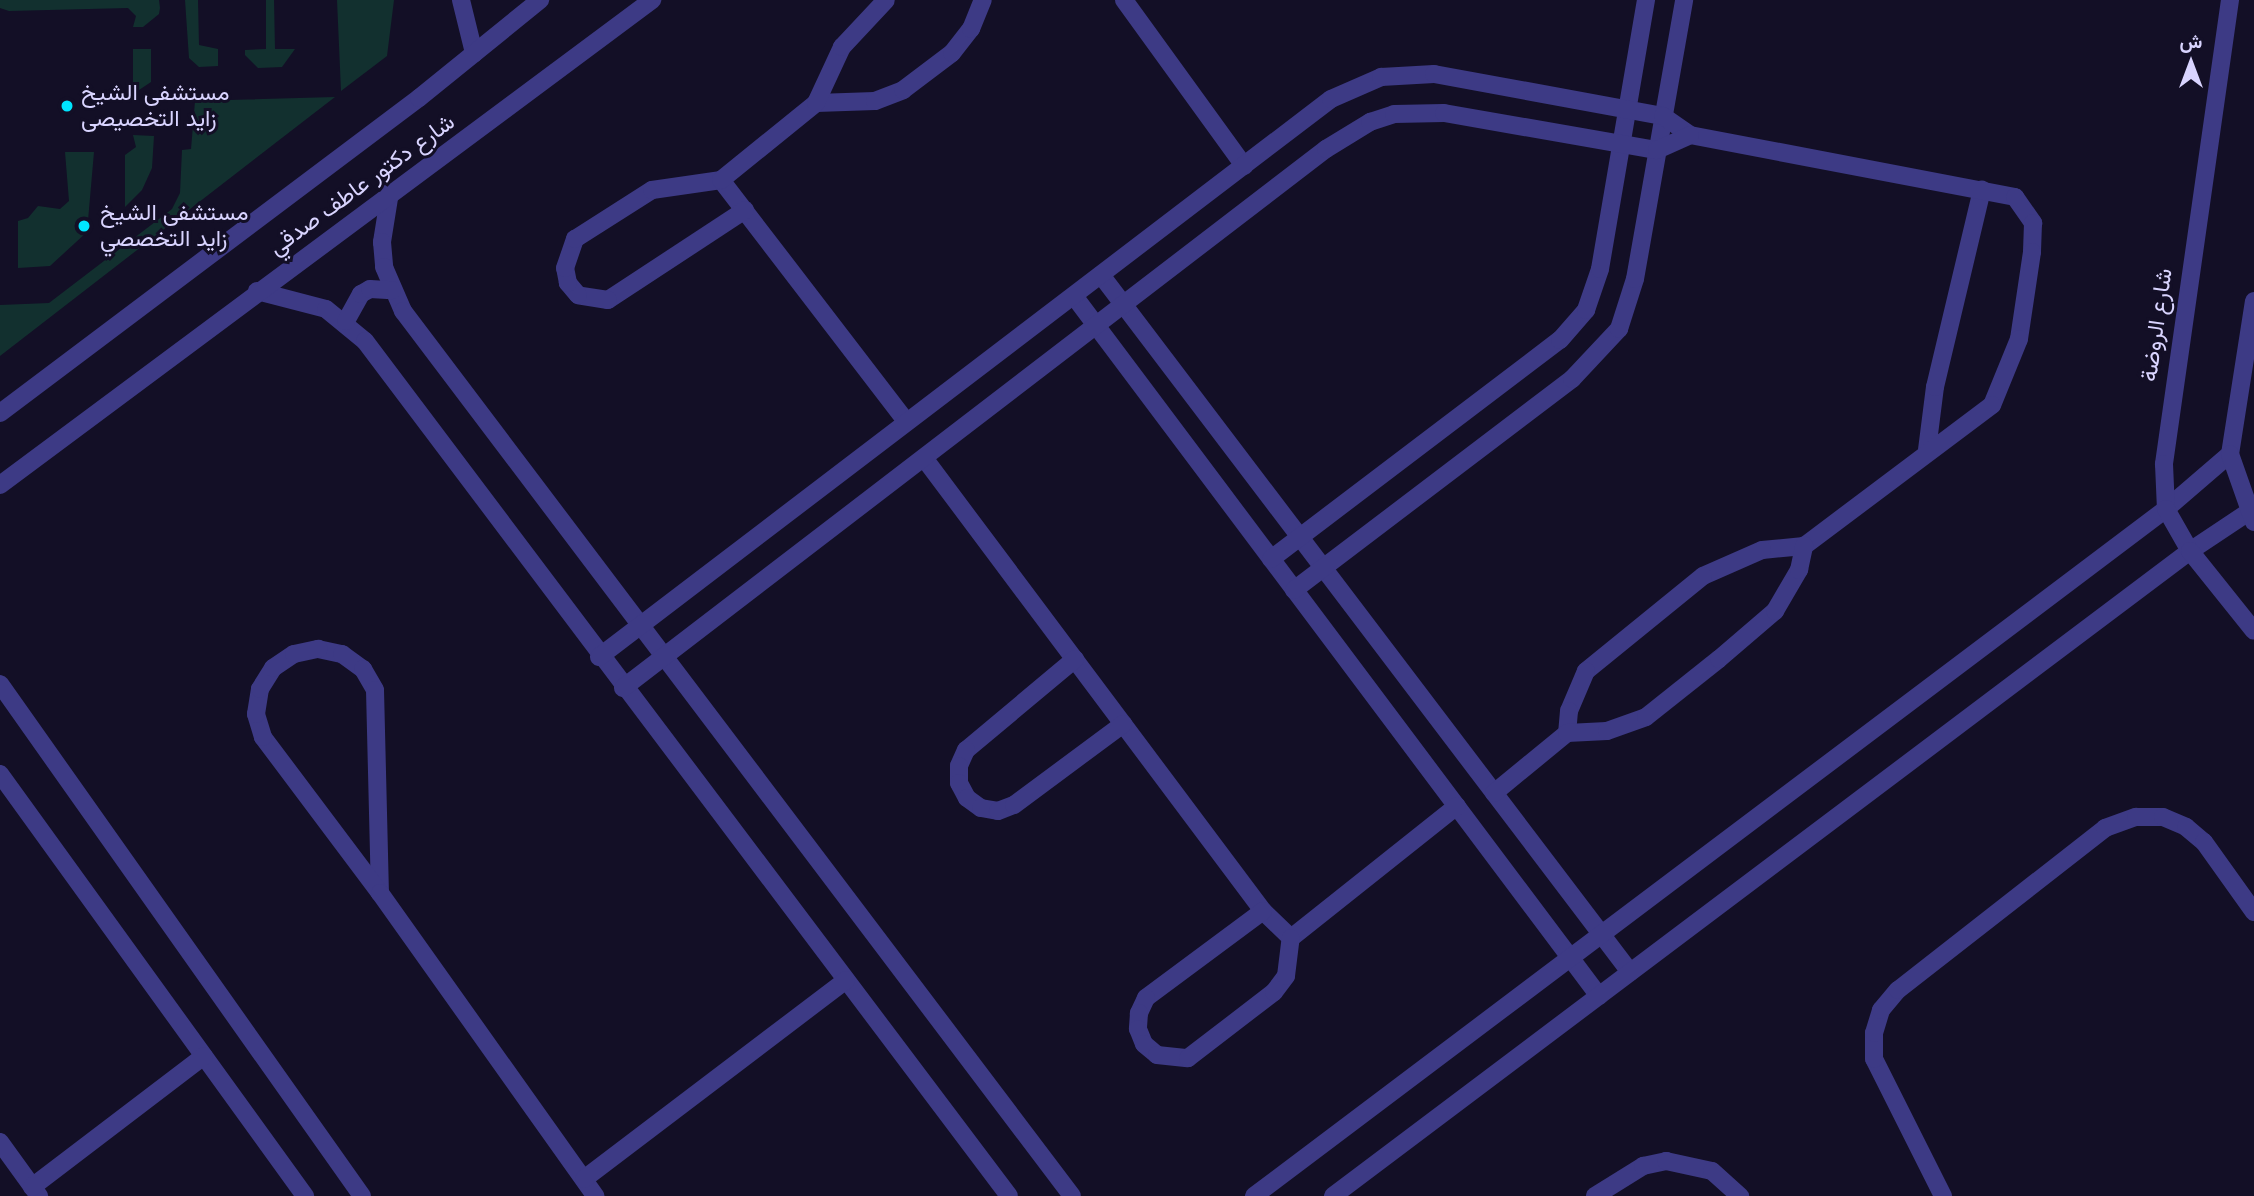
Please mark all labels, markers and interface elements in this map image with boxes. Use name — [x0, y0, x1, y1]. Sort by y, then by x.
north arrow — [2156, 28, 2226, 98]
text: ش — [2180, 31, 2202, 53]
place label: مستشفى الشيخ زايد التخصيصى — [81, 79, 229, 133]
marker: مستشفى الشيخ زايد التخصيصى — [59, 98, 75, 114]
street label: شارع دكتور عاطف صدقي — [264, 108, 460, 262]
place label: مستشفى الشيخ زايد التخصصي — [100, 199, 248, 253]
marker: مستشفى الشيخ زايد التخصصي — [74, 216, 94, 236]
street label: شارع الروضة — [2135, 267, 2179, 383]

